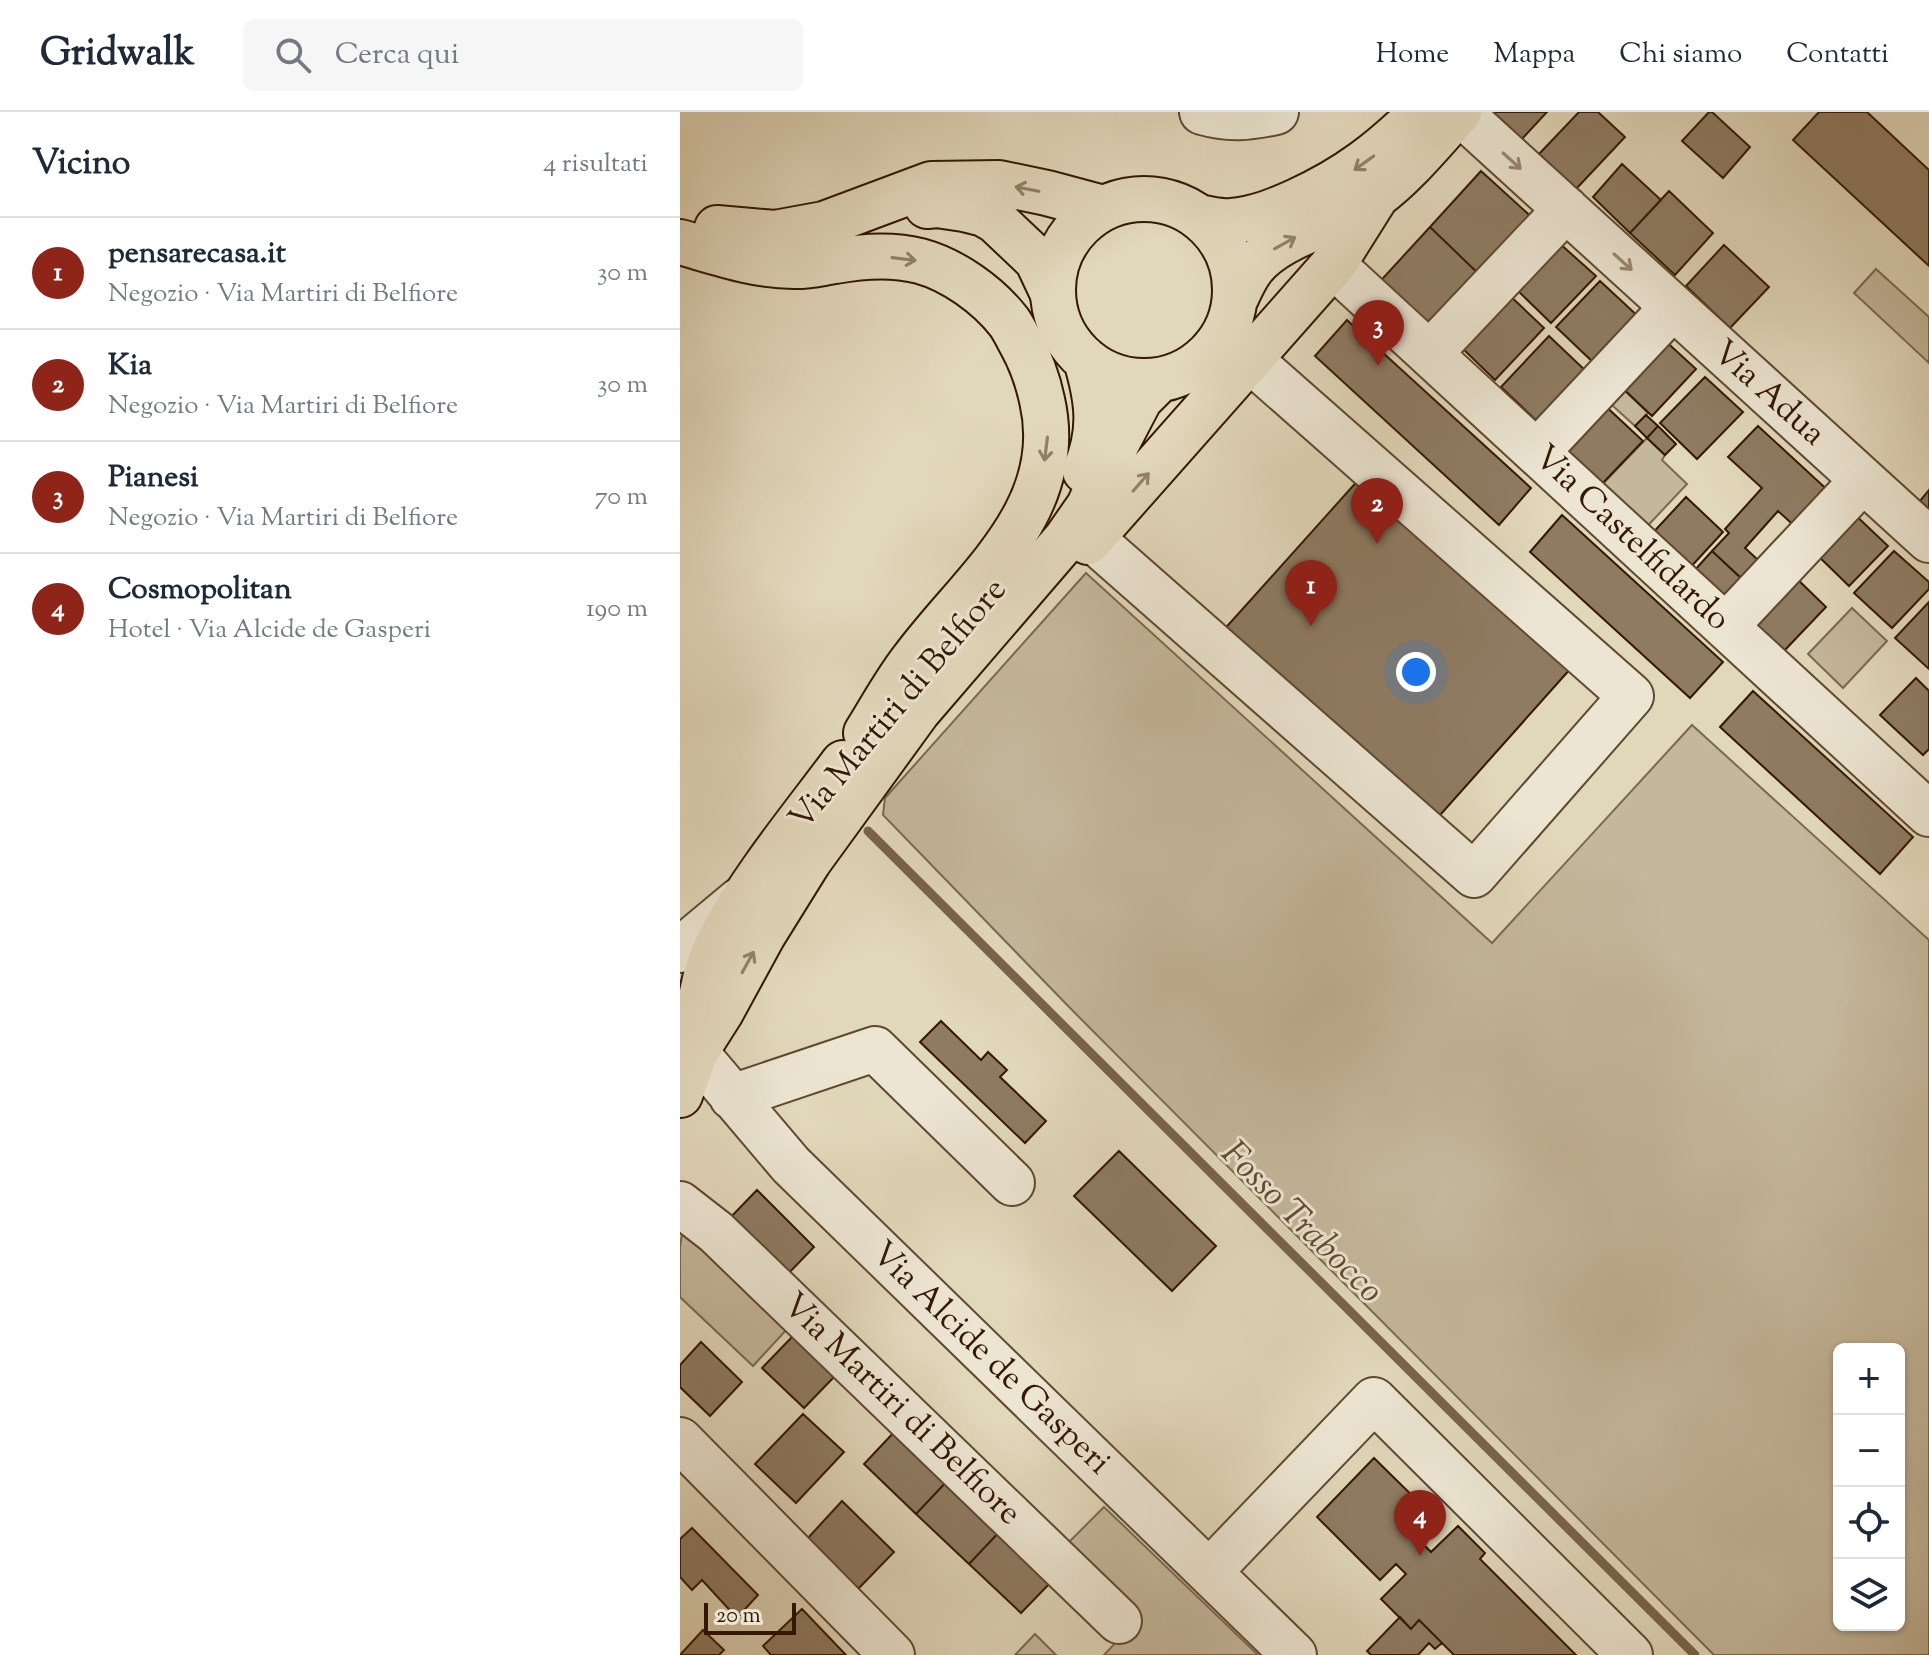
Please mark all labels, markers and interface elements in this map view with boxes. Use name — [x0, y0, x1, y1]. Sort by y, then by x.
search box — [243, 19, 803, 91]
text: Gridwalk — [40, 28, 195, 82]
icon: search — [271, 33, 315, 77]
text: Cerca qui — [335, 34, 459, 77]
text: Home — [1376, 35, 1449, 75]
text: Mappa — [1493, 35, 1575, 75]
text: Chi siamo — [1619, 35, 1742, 75]
text: Contatti — [1786, 35, 1889, 75]
text: Vicino — [32, 140, 130, 189]
text: 4 risultati — [543, 146, 648, 183]
one-way arrow — [1502, 152, 1522, 170]
one-way arrow — [1353, 155, 1375, 171]
one-way arrow — [1015, 180, 1041, 195]
text: pensarecasa.it — [108, 233, 286, 276]
one-way arrow — [1273, 235, 1297, 251]
one-way arrow — [891, 252, 916, 267]
one-way arrow — [1613, 252, 1633, 271]
text: 1 — [54, 255, 62, 292]
text: 30 m — [597, 255, 648, 292]
text: Negozio · Via Martiri di Belfiore — [108, 276, 458, 313]
pin: 3 — [1352, 300, 1404, 366]
street label: Via Adua — [1700, 330, 1836, 458]
text: Kia — [108, 345, 152, 388]
text: 2 — [52, 367, 64, 404]
text: 30 m — [597, 367, 648, 404]
text: Negozio · Via Martiri di Belfiore — [108, 388, 458, 425]
street label: Via Castelfidardo — [1521, 435, 1741, 643]
one-way arrow — [1038, 436, 1053, 461]
text: Pianesi — [108, 457, 199, 500]
one-way arrow — [1131, 472, 1149, 492]
pin: 2 — [1351, 478, 1403, 544]
text: 3 — [53, 479, 63, 516]
text: 70 m — [595, 479, 648, 516]
text: Negozio · Via Martiri di Belfiore — [108, 500, 458, 537]
pin: 1 — [1285, 560, 1337, 626]
street label: Via Martiri di Belfiore — [779, 568, 1019, 842]
text: Cosmopolitan — [108, 569, 292, 612]
text: 4 — [51, 591, 65, 628]
text: 190 m — [586, 591, 648, 628]
text: Hotel · Via Alcide de Gasperi — [108, 612, 431, 649]
your location — [1396, 652, 1436, 692]
one-way arrow — [741, 951, 757, 974]
water label: Fosso Trabocco — [1208, 1130, 1394, 1316]
street label: Via Alcide de Gasperi — [859, 1231, 1121, 1487]
street label: Via Martiri di Belfiore — [770, 1283, 1032, 1537]
map controls — [1833, 1343, 1905, 1631]
button: + — [1833, 1343, 1905, 1415]
button: − — [1833, 1415, 1905, 1487]
button: locate — [1833, 1487, 1905, 1559]
pin: 4 — [1394, 1490, 1446, 1556]
button: layers — [1833, 1559, 1905, 1631]
scale bar — [704, 1599, 796, 1635]
text: 20 m — [716, 1601, 761, 1633]

